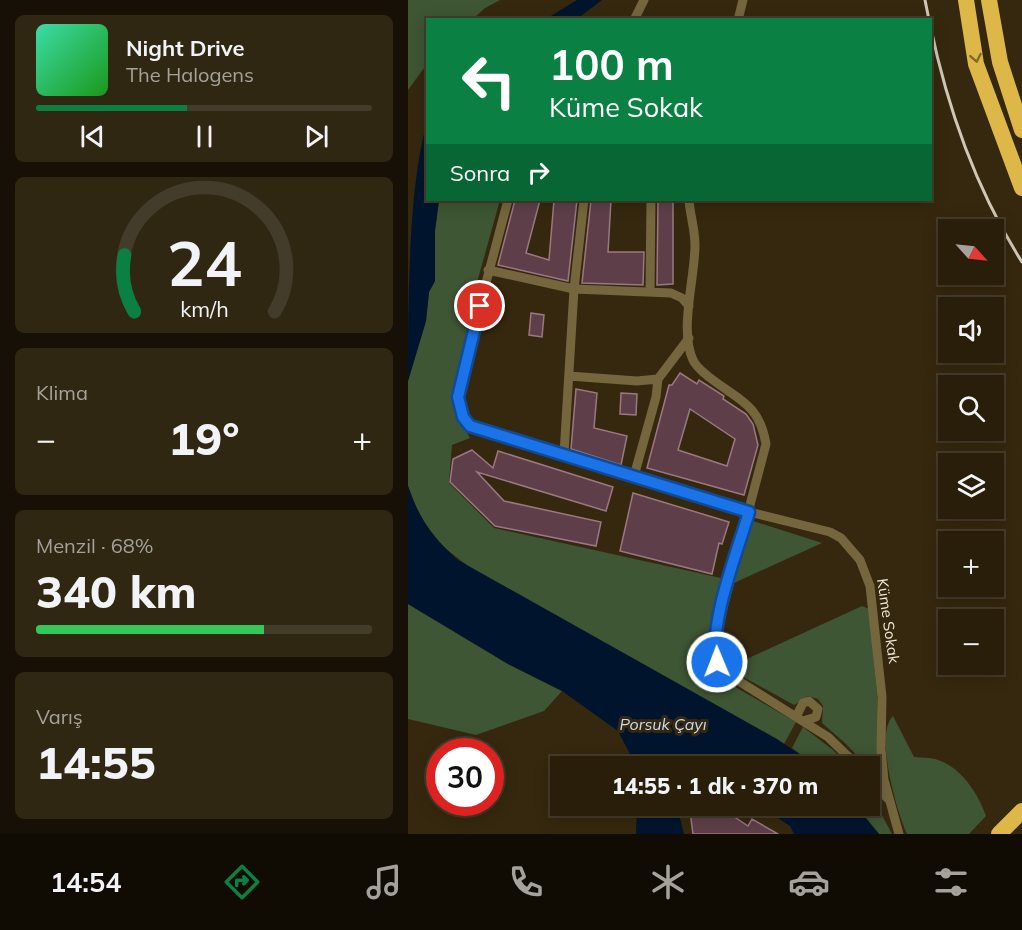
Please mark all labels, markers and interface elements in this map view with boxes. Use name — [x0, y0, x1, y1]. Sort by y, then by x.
text: Night Drive — [126, 34, 245, 62]
text: 100 m — [549, 38, 674, 91]
icon: left — [450, 42, 528, 120]
one-way arrow — [969, 52, 982, 62]
text: The Halogens — [126, 62, 254, 87]
text: Küme Sokak — [549, 90, 703, 124]
icon: previous — [76, 120, 109, 153]
icon: pause — [188, 120, 221, 153]
icon: next — [300, 120, 333, 153]
icon: right — [522, 156, 555, 189]
text: Sonra — [450, 159, 510, 187]
north arrow — [938, 219, 1004, 285]
map controls — [938, 219, 1004, 675]
text: 24 — [167, 223, 241, 302]
pin — [454, 280, 505, 331]
icon: arrive — [463, 289, 496, 322]
text: km/h — [180, 295, 228, 322]
button: sound — [938, 297, 1004, 363]
button: search — [938, 375, 1004, 441]
text: Klima — [36, 380, 88, 405]
text: 19° — [168, 410, 240, 466]
text: − — [36, 418, 56, 459]
text: + — [352, 418, 372, 459]
button: layers — [938, 453, 1004, 519]
button: + — [938, 531, 1004, 597]
text: Menzil · 68% — [36, 533, 154, 558]
text: 340 km — [36, 563, 197, 619]
street label: Küme Sokak — [873, 577, 904, 665]
button: − — [938, 609, 1004, 675]
position arrow — [685, 630, 749, 694]
text: Varış — [36, 704, 83, 729]
water label: Porsuk Çayı — [619, 714, 707, 734]
text: 14:55 — [36, 734, 156, 790]
speed limit sign: 30 — [426, 738, 504, 816]
text: 14:55 · 1 dk · 370 m — [612, 772, 818, 800]
icon: directions — [221, 861, 263, 903]
icon: music — [363, 861, 405, 903]
icon: phone — [505, 861, 547, 903]
icon: climate — [647, 861, 689, 903]
icon: car — [788, 861, 830, 903]
icon: filters — [930, 861, 972, 903]
text: 14:54 — [50, 865, 121, 899]

